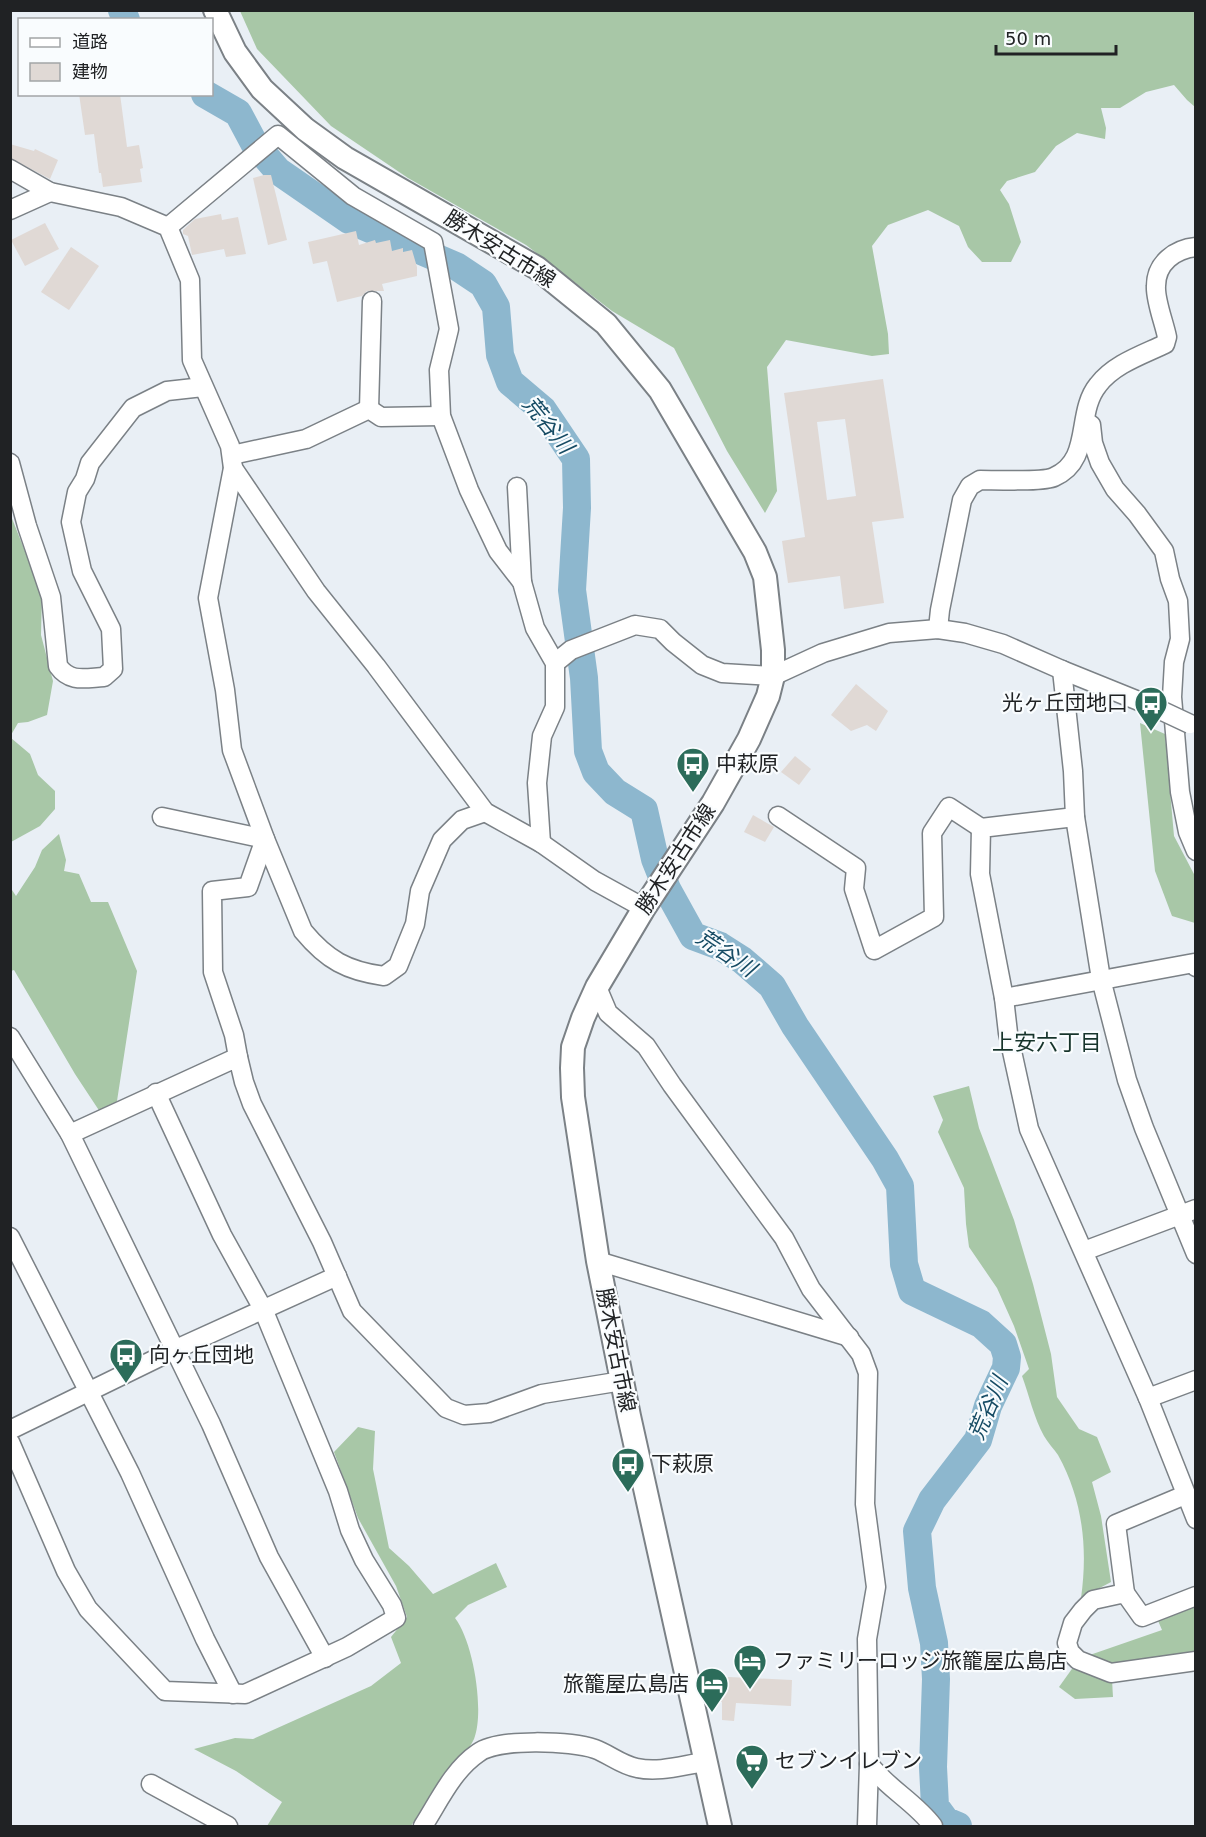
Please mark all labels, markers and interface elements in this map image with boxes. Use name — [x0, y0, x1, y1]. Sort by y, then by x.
legend — [18, 18, 213, 96]
scale bar — [996, 18, 1116, 56]
text: 50 m — [1005, 28, 1051, 49]
text: 道路 — [72, 31, 108, 52]
text: 建物 — [72, 61, 108, 82]
street label: 勝木安古市線 — [440, 205, 560, 293]
water label: 荒谷川 — [518, 391, 580, 460]
bus stop icon: 光ヶ丘団地口 — [1133, 685, 1169, 732]
place label: 光ヶ丘団地口 — [1002, 691, 1128, 715]
bus stop icon: 中萩原 — [675, 746, 711, 793]
place label: 中萩原 — [716, 752, 779, 776]
street label: 勝木安古市線 — [632, 800, 720, 918]
water label: 荒谷川 — [692, 924, 762, 983]
district label: 上安六丁目 — [992, 1030, 1102, 1055]
street label: 勝木安古市線 — [592, 1286, 640, 1414]
bus stop icon: 向ヶ丘団地 — [108, 1337, 144, 1384]
place label: 向ヶ丘団地 — [149, 1343, 254, 1367]
water label: 荒谷川 — [964, 1371, 1013, 1443]
bus stop icon: 下萩原 — [610, 1446, 646, 1493]
place label: 下萩原 — [651, 1452, 714, 1476]
hotel icon: ファミリーロッジ旅籠屋広島店 — [732, 1643, 768, 1690]
place label: ファミリーロッジ旅籠屋広島店 — [773, 1649, 1067, 1673]
hotel icon: 旅籠屋広島店 — [694, 1666, 730, 1713]
place label: 旅籠屋広島店 — [563, 1672, 689, 1696]
supermarket icon: セブンイレブン — [734, 1743, 770, 1790]
place label: セブンイレブン — [775, 1749, 922, 1773]

